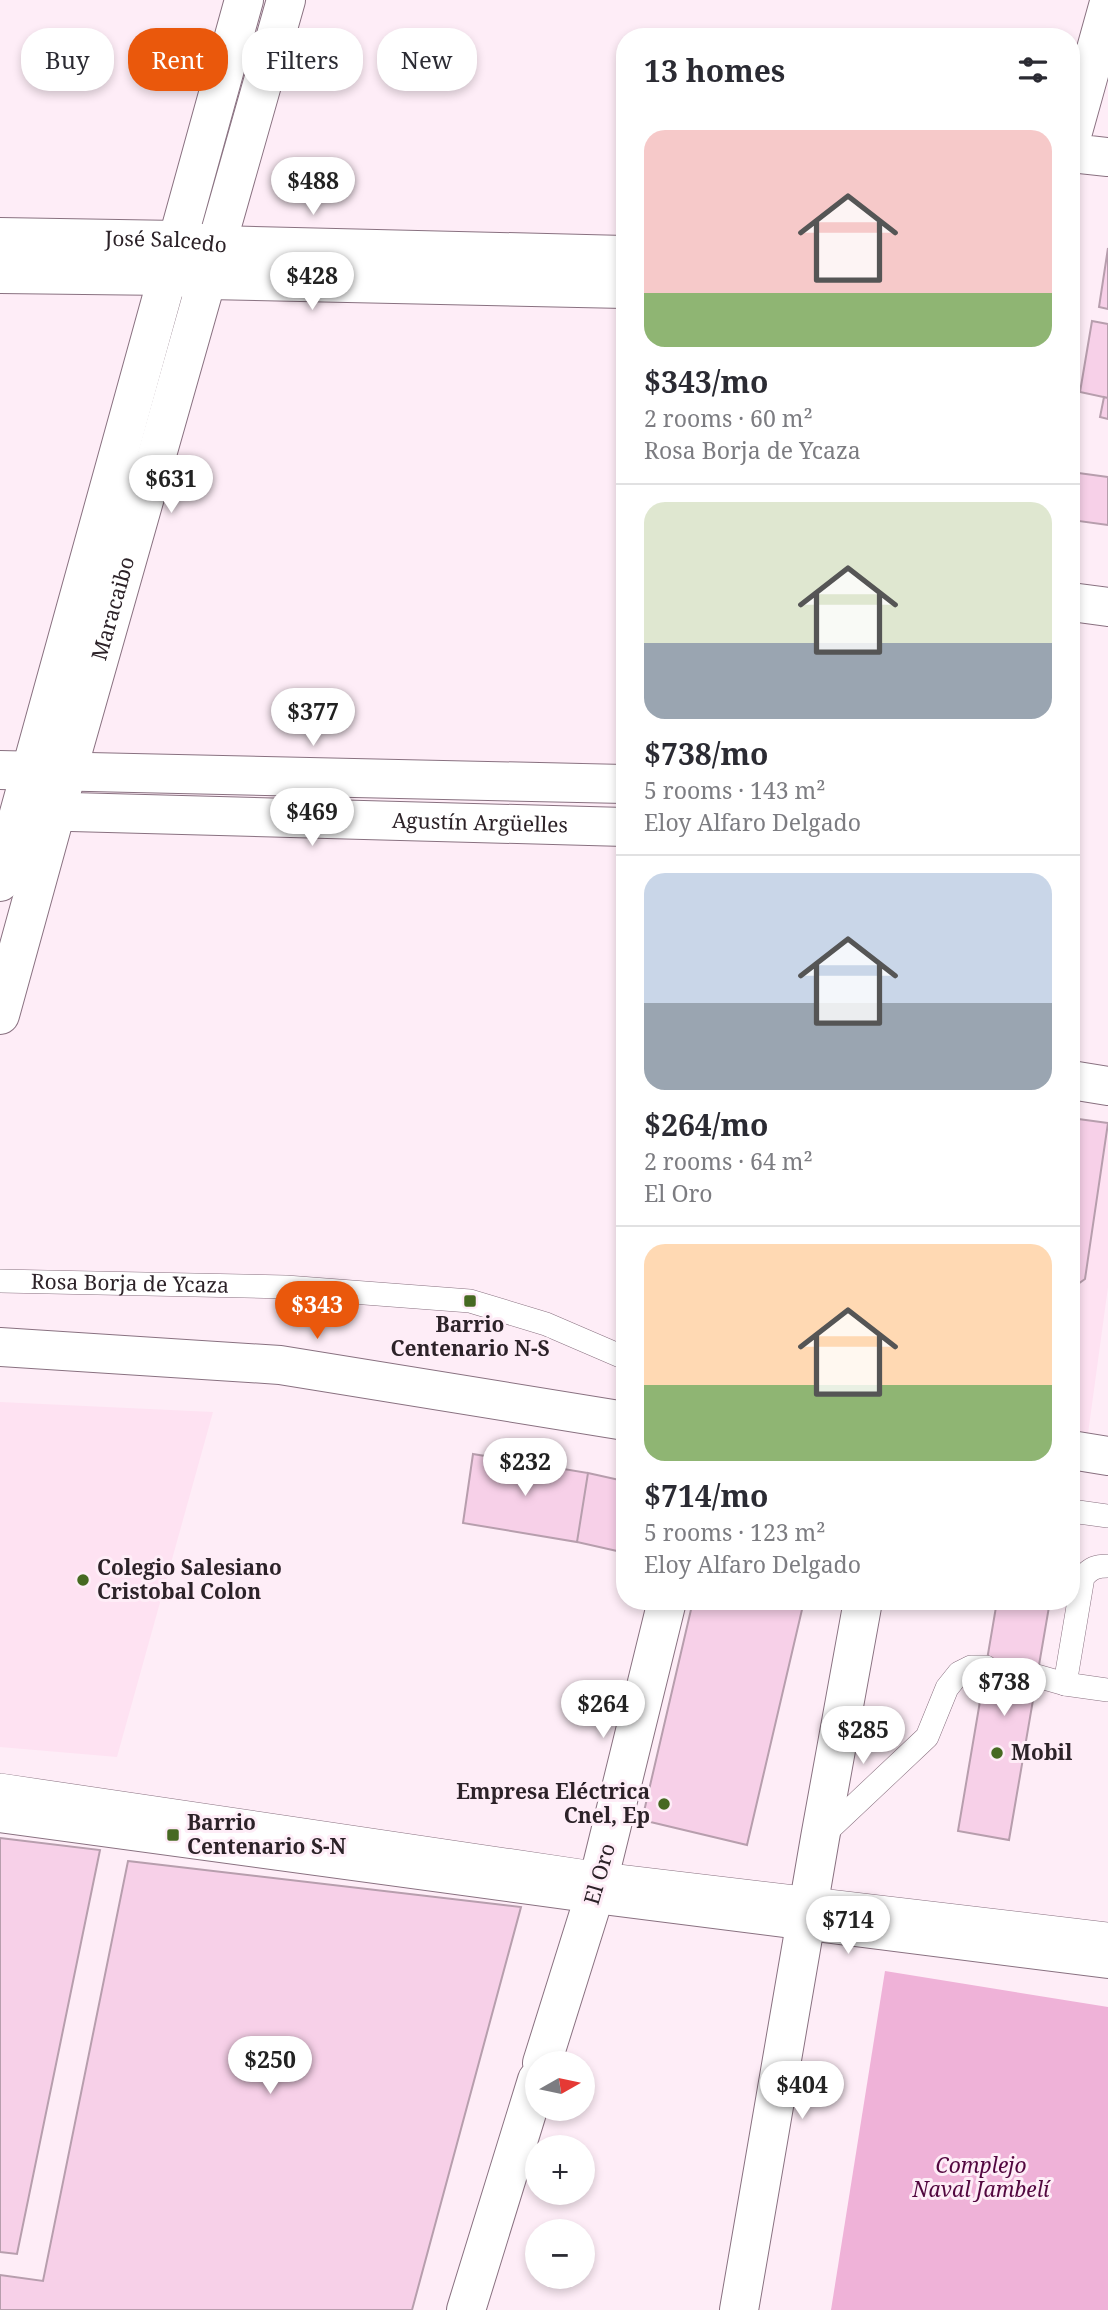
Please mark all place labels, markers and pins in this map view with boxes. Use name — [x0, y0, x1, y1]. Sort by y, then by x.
pin: $488 — [272, 158, 354, 217]
pin: $428 — [271, 252, 353, 312]
pin: $631 — [130, 456, 212, 515]
pin: $377 — [272, 688, 354, 748]
pin: $469 — [271, 788, 353, 848]
pin: $343 — [276, 1282, 358, 1341]
marker: Barrio Centenario N-S — [462, 1293, 478, 1309]
place label: Barrio Centenario N-S — [390, 1310, 550, 1362]
pin: $232 — [484, 1438, 566, 1498]
place label: Colegio Salesiano Cristobal Colon — [97, 1553, 282, 1605]
marker: Colegio Salesiano Cristobal Colon — [75, 1572, 91, 1588]
pin: $738 — [963, 1658, 1045, 1718]
pin: $264 — [562, 1680, 644, 1740]
pin: $285 — [822, 1706, 904, 1766]
place label: Mobil — [1011, 1738, 1073, 1766]
marker: Mobil — [989, 1745, 1005, 1761]
place label: Empresa Eléctrica Cnel, Ep — [456, 1777, 650, 1829]
marker: Empresa Eléctrica Cnel, Ep — [656, 1796, 672, 1812]
place label: Barrio Centenario S-N — [187, 1808, 347, 1860]
marker: Barrio Centenario S-N — [165, 1827, 181, 1843]
pin: $714 — [807, 1896, 889, 1956]
pin: $250 — [229, 2036, 311, 2096]
pin: $404 — [761, 2062, 843, 2121]

